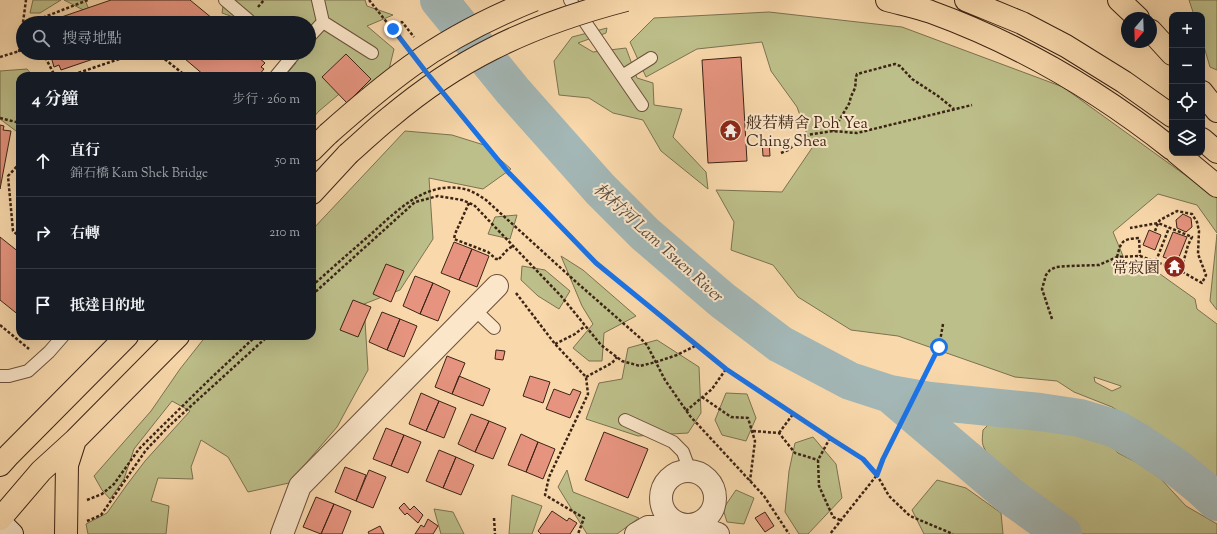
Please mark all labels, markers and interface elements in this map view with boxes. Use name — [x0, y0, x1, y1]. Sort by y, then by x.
north arrow — [1121, 12, 1157, 48]
map controls — [1169, 12, 1205, 156]
button: + — [1169, 12, 1205, 48]
search box — [16, 16, 316, 60]
route end — [384, 20, 402, 38]
icon: search — [30, 27, 52, 49]
text: 搜尋地點 — [62, 29, 122, 50]
button: − — [1169, 48, 1205, 84]
button: locate — [1169, 84, 1205, 120]
text: 4 分鐘 — [32, 88, 78, 112]
text: 步行 · 260 m — [232, 91, 300, 109]
place label: 般若精舍 Poh Yea Ching Shea — [746, 113, 868, 154]
temple icon: 般若精舍 Poh Yea Ching Shea — [717, 118, 743, 144]
button: layers — [1169, 120, 1205, 156]
text: 直行 — [70, 141, 100, 162]
icon: ahead — [32, 150, 54, 172]
text: 50 m — [275, 152, 300, 170]
text: 錦石橋 Kam Shek Bridge — [70, 165, 208, 183]
water label: 林村河 Lam Tsuen River — [587, 178, 728, 309]
icon: right — [32, 222, 54, 244]
text: 右轉 — [70, 224, 100, 245]
text: 210 m — [269, 224, 300, 242]
temple icon: 常寂園 — [1162, 254, 1188, 280]
place label: 常寂園 — [1112, 258, 1160, 281]
icon: arrive — [32, 294, 54, 316]
text: 抵達目的地 — [70, 296, 145, 317]
route start — [930, 338, 948, 356]

